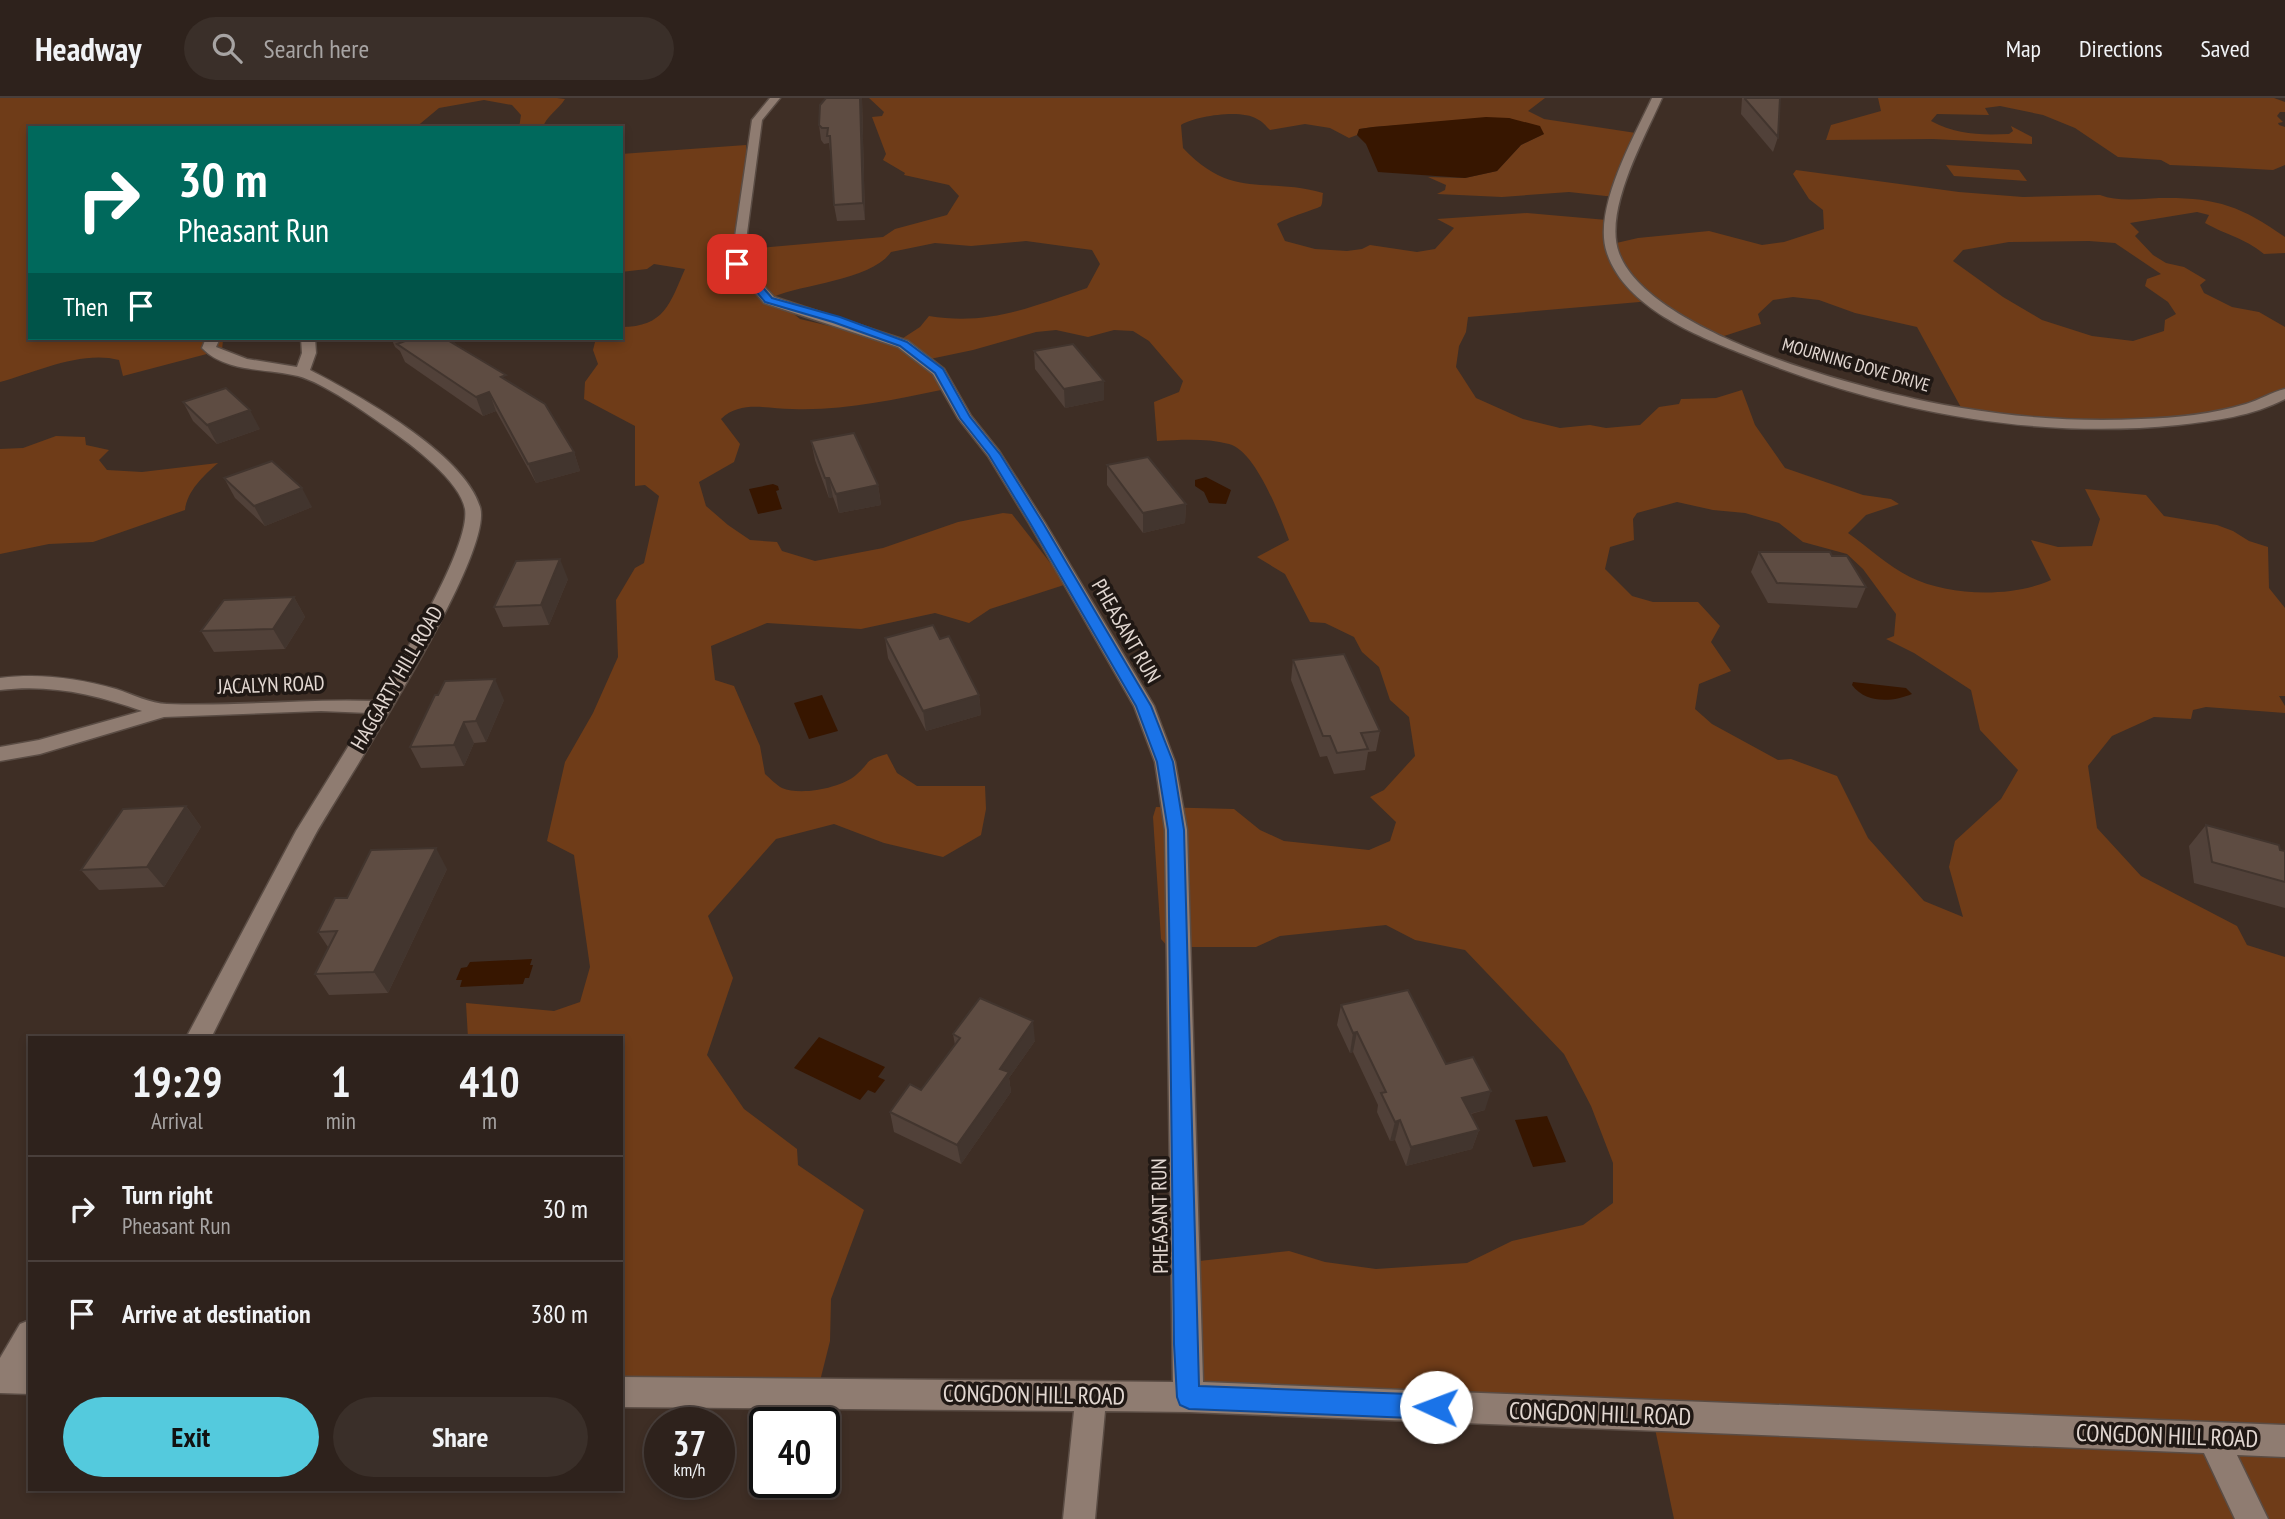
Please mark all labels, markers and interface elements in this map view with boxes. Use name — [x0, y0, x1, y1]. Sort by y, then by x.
search box — [184, 17, 674, 80]
text: Headway — [35, 27, 142, 70]
icon: search — [208, 29, 246, 67]
text: Search here — [264, 32, 369, 65]
text: Map — [2006, 33, 2041, 64]
text: Directions — [2079, 33, 2163, 64]
text: Saved — [2201, 33, 2250, 64]
text: 30 m — [178, 147, 267, 211]
icon: right — [63, 154, 154, 245]
text: Pheasant Run — [178, 209, 329, 251]
pin — [707, 234, 767, 294]
icon: arrive — [718, 245, 756, 283]
icon: arrive — [122, 287, 160, 325]
text: Then — [63, 290, 108, 323]
street label: MOURNING DOVE DRIVE — [1780, 332, 1933, 397]
street label: PHEASANT RUN — [1086, 574, 1167, 687]
street label: HAGGARTY HILL ROAD — [344, 601, 449, 755]
street label: JACALYN ROAD — [216, 669, 325, 700]
text: 19:29 — [131, 1054, 222, 1109]
text: 1 — [331, 1054, 351, 1109]
text: 410 — [459, 1054, 520, 1109]
text: Arrival — [151, 1106, 203, 1135]
text: min — [326, 1106, 356, 1135]
text: m — [482, 1106, 497, 1135]
street label: PHEASANT RUN — [1145, 1158, 1174, 1274]
text: Turn right — [122, 1178, 213, 1211]
icon: right — [63, 1190, 101, 1228]
text: 30 m — [542, 1192, 588, 1225]
text: Pheasant Run — [122, 1211, 231, 1240]
icon: arrive — [63, 1295, 101, 1333]
text: Arrive at destination — [122, 1297, 311, 1330]
text: 380 m — [530, 1297, 588, 1330]
position arrow — [1399, 1370, 1473, 1444]
street label: CONGDON HILL ROAD — [943, 1377, 1125, 1412]
street label: CONGDON HILL ROAD — [1508, 1395, 1692, 1432]
button: Exit — [63, 1397, 319, 1477]
button: Share — [333, 1397, 588, 1477]
speed limit sign: 40 — [749, 1407, 840, 1498]
street label: CONGDON HILL ROAD — [2075, 1417, 2259, 1454]
text: 37 — [673, 1420, 706, 1466]
text: km/h — [674, 1458, 705, 1481]

